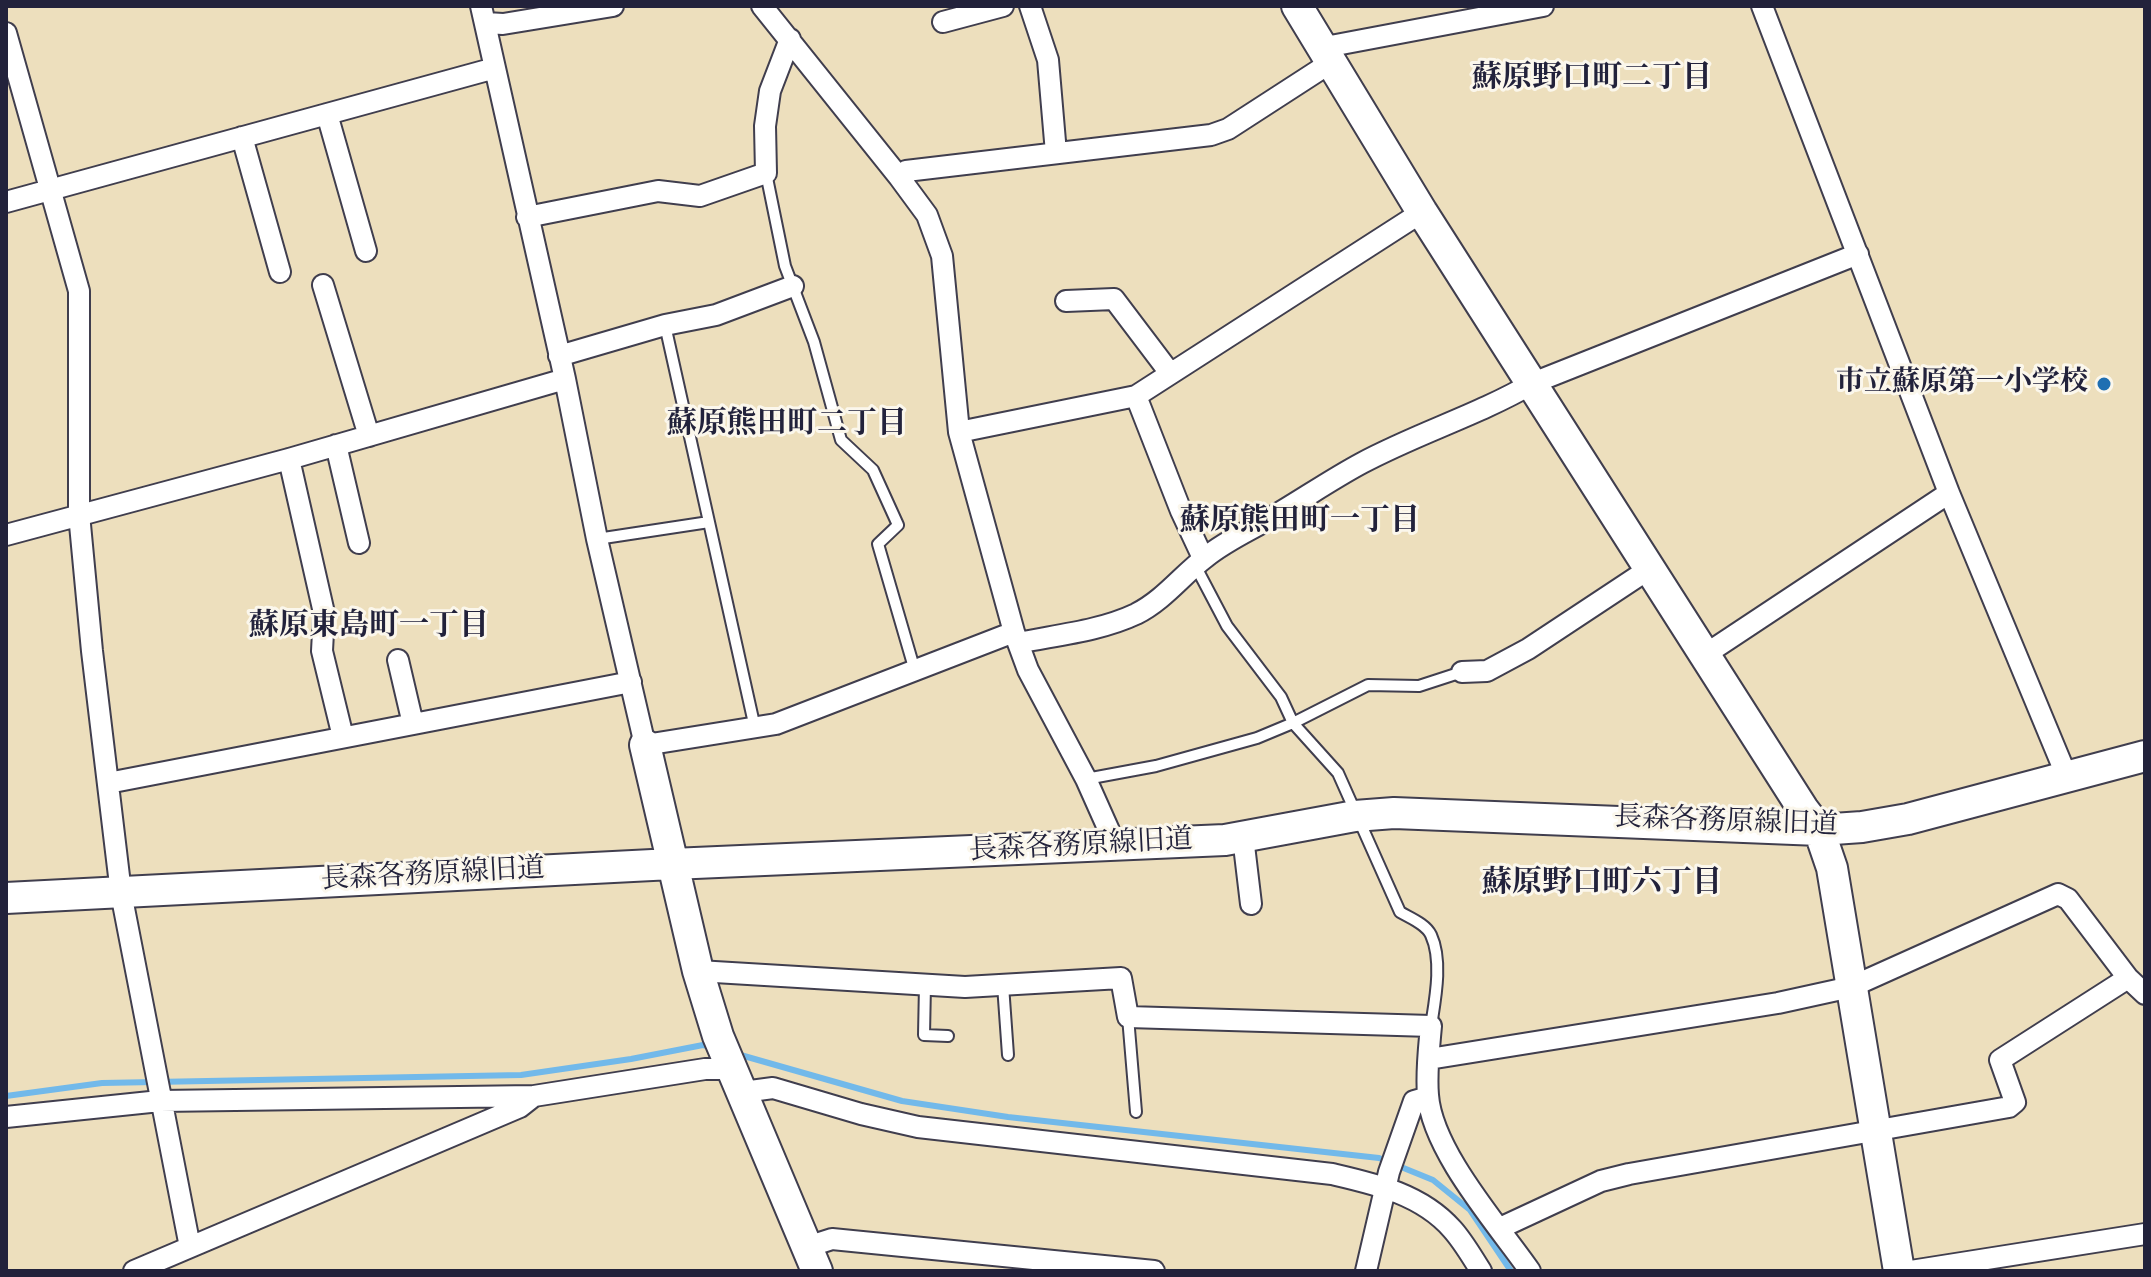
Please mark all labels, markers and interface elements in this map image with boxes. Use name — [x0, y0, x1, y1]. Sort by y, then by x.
district label: 蘇原野口町二丁目 — [1472, 62, 1712, 98]
place label: 市立蘇原第一小学校 — [1836, 367, 2088, 401]
marker: 市立蘇原第一小学校 — [2095, 375, 2113, 393]
district label: 蘇原熊田町二丁目 — [667, 408, 907, 444]
district label: 蘇原熊田町一丁目 — [1180, 505, 1420, 541]
district label: 蘇原東島町一丁目 — [249, 610, 489, 646]
street label: 長森各務原線旧道 — [1613, 802, 1839, 844]
street label: 長森各務原線旧道 — [968, 824, 1194, 870]
street label: 長森各務原線旧道 — [320, 853, 546, 899]
district label: 蘇原野口町六丁目 — [1482, 867, 1722, 903]

